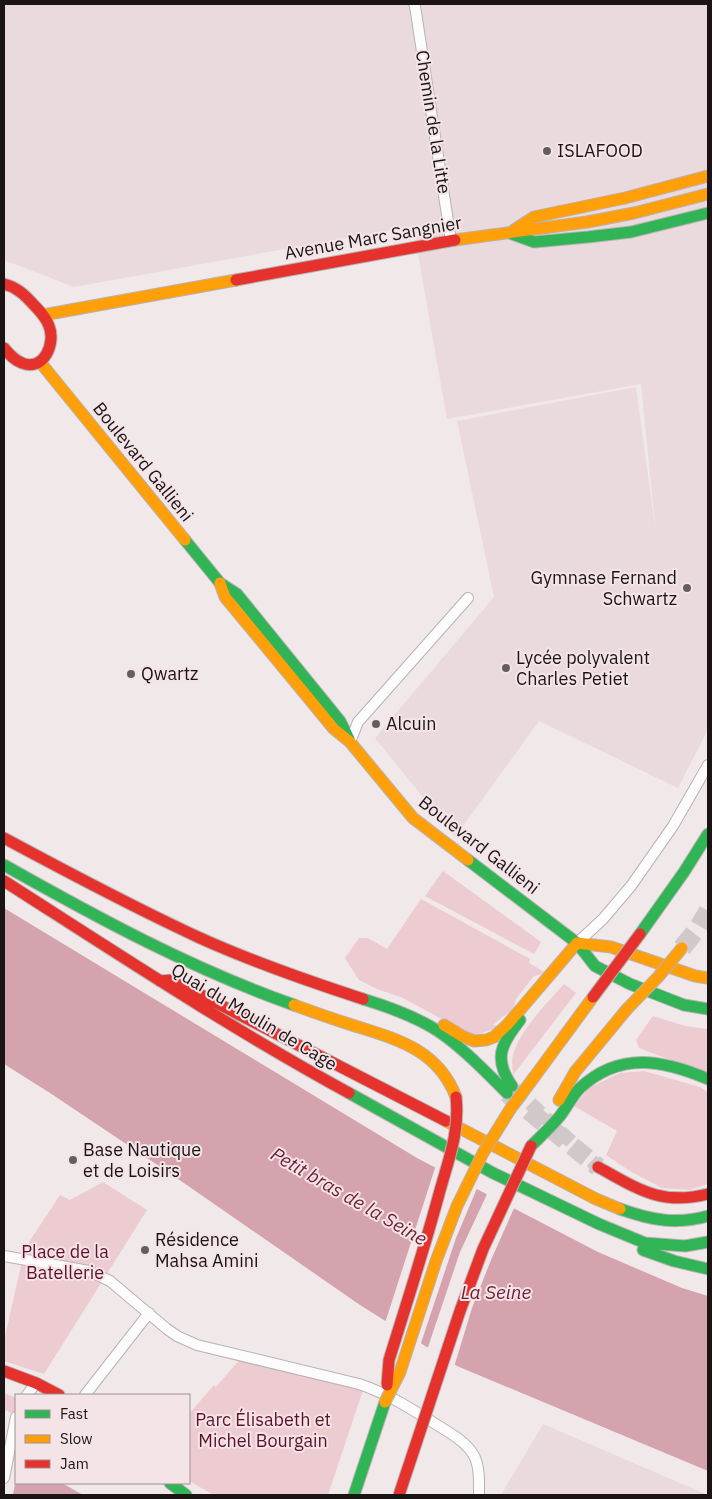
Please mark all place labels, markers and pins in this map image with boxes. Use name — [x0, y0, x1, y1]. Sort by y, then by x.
place label: ISLAFOOD — [557, 139, 643, 162]
marker: ISLAFOOD — [541, 145, 553, 157]
place label: Gymnase Fernand Schwartz — [530, 566, 677, 610]
marker: Gymnase Fernand Schwartz — [681, 582, 693, 594]
place label: Lycée polyvalent Charles Petiet — [516, 646, 650, 690]
place label: Qwartz — [141, 662, 198, 685]
marker: Lycée polyvalent Charles Petiet — [500, 662, 512, 674]
marker: Qwartz — [125, 668, 137, 680]
place label: Alcuin — [386, 712, 436, 735]
marker: Alcuin — [370, 718, 382, 730]
place label: Base Nautique et de Loisirs — [83, 1138, 201, 1182]
marker: Base Nautique et de Loisirs — [67, 1154, 79, 1166]
place label: Résidence Mahsa Amini — [155, 1228, 259, 1272]
marker: Résidence Mahsa Amini — [139, 1244, 151, 1256]

